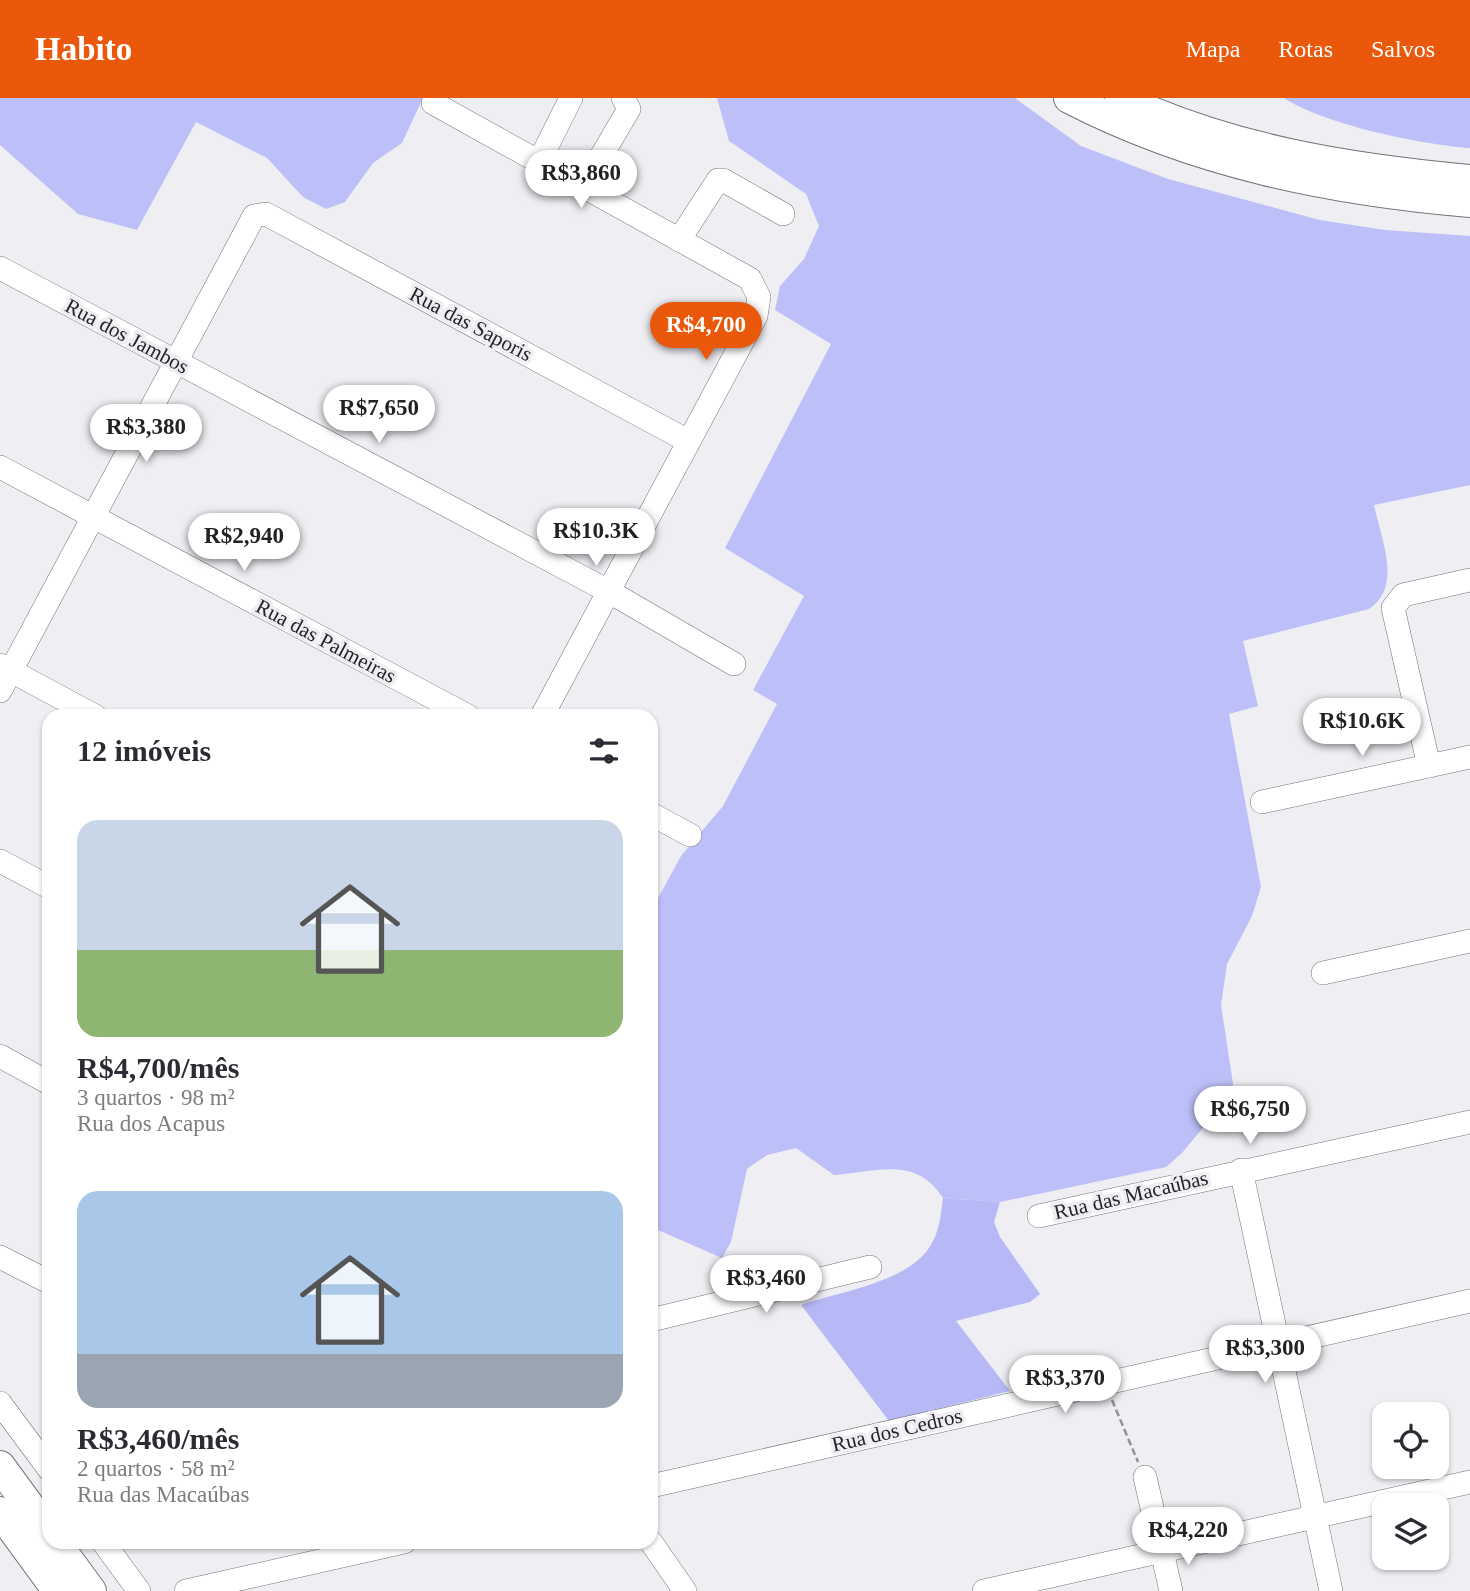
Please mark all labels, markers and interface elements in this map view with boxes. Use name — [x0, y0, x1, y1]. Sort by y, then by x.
text: Habito — [35, 31, 132, 67]
text: Mapa — [1186, 36, 1240, 62]
text: Rotas — [1278, 36, 1333, 62]
text: Salvos — [1371, 36, 1435, 62]
pin: R$3,860 — [516, 150, 646, 210]
text: R$3,860 — [541, 160, 621, 185]
street label: Rua das Saporis — [406, 282, 536, 366]
street label: Rua dos Jambos — [61, 293, 193, 379]
pin: R$4,700 — [641, 302, 771, 362]
text: R$4,700 — [666, 312, 746, 337]
pin: R$7,650 — [314, 386, 444, 445]
text: R$7,650 — [339, 395, 419, 420]
pin: R$3,380 — [81, 404, 211, 464]
text: R$3,380 — [106, 414, 186, 439]
pin: R$10.3K — [531, 508, 661, 568]
pin: R$2,940 — [179, 514, 309, 573]
text: R$10.3K — [553, 518, 639, 543]
text: R$2,940 — [204, 523, 284, 548]
street label: Rua das Palmeiras — [252, 594, 400, 688]
pin: R$10.6K — [1297, 698, 1427, 758]
text: R$10.6K — [1319, 708, 1405, 733]
icon: filters — [585, 732, 623, 770]
text: 12 imóveis — [77, 734, 211, 767]
icon: home — [287, 866, 413, 992]
text: R$4,700/mês — [77, 1051, 239, 1084]
text: 3 quartos · 98 m² — [77, 1085, 235, 1110]
pin: R$6,750 — [1185, 1086, 1315, 1146]
text: R$6,750 — [1210, 1096, 1290, 1121]
text: Rua dos Acapus — [77, 1111, 225, 1136]
street label: Rua das Macaúbas — [1052, 1166, 1210, 1224]
icon: home — [287, 1237, 413, 1363]
pin: R$3,460 — [701, 1256, 831, 1315]
text: R$3,460 — [726, 1265, 806, 1290]
pin: R$3,300 — [1200, 1326, 1330, 1385]
text: R$3,300 — [1225, 1335, 1305, 1360]
pin: R$3,370 — [1000, 1356, 1130, 1415]
text: R$3,370 — [1025, 1365, 1105, 1390]
map controls — [1372, 1402, 1449, 1570]
button: locate — [1372, 1402, 1449, 1479]
street label: Rua dos Cedros — [830, 1403, 964, 1457]
text: R$3,460/mês — [77, 1422, 239, 1455]
text: 2 quartos · 58 m² — [77, 1456, 235, 1481]
text: Rua das Macaúbas — [77, 1482, 249, 1507]
button: layers — [1372, 1493, 1449, 1570]
pin: R$4,220 — [1123, 1508, 1253, 1567]
text: R$4,220 — [1148, 1517, 1228, 1542]

